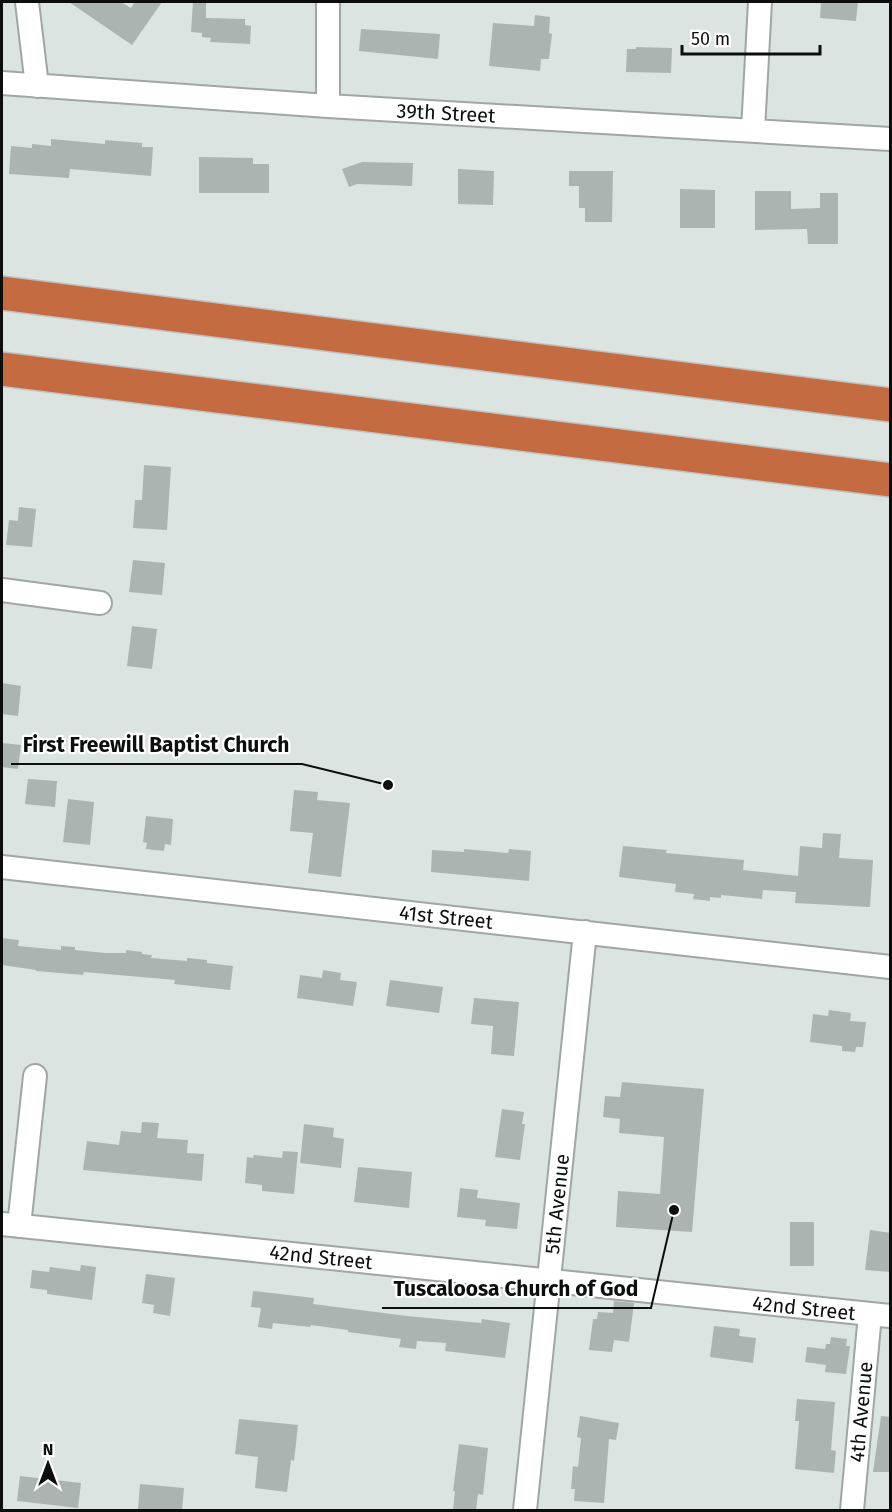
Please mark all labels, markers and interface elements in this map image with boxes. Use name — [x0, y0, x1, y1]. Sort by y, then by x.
scale bar — [682, 18, 820, 56]
text: 50 m — [691, 28, 730, 50]
street label: 39th Street — [396, 98, 497, 128]
callout: First Freewill Baptist Church — [11, 725, 302, 764]
text: First Freewill Baptist Church — [23, 732, 289, 758]
street label: 41st Street — [398, 900, 495, 934]
street label: 5th Avenue — [540, 1153, 574, 1255]
street label: 42nd Street — [268, 1240, 374, 1274]
callout: Tuscaloosa Church of God — [382, 1269, 651, 1308]
text: Tuscaloosa Church of God — [394, 1276, 638, 1302]
street label: 42nd Street — [751, 1291, 857, 1325]
street label: 4th Avenue — [845, 1361, 877, 1463]
north arrow — [18, 1434, 78, 1494]
text: N — [43, 1440, 53, 1459]

